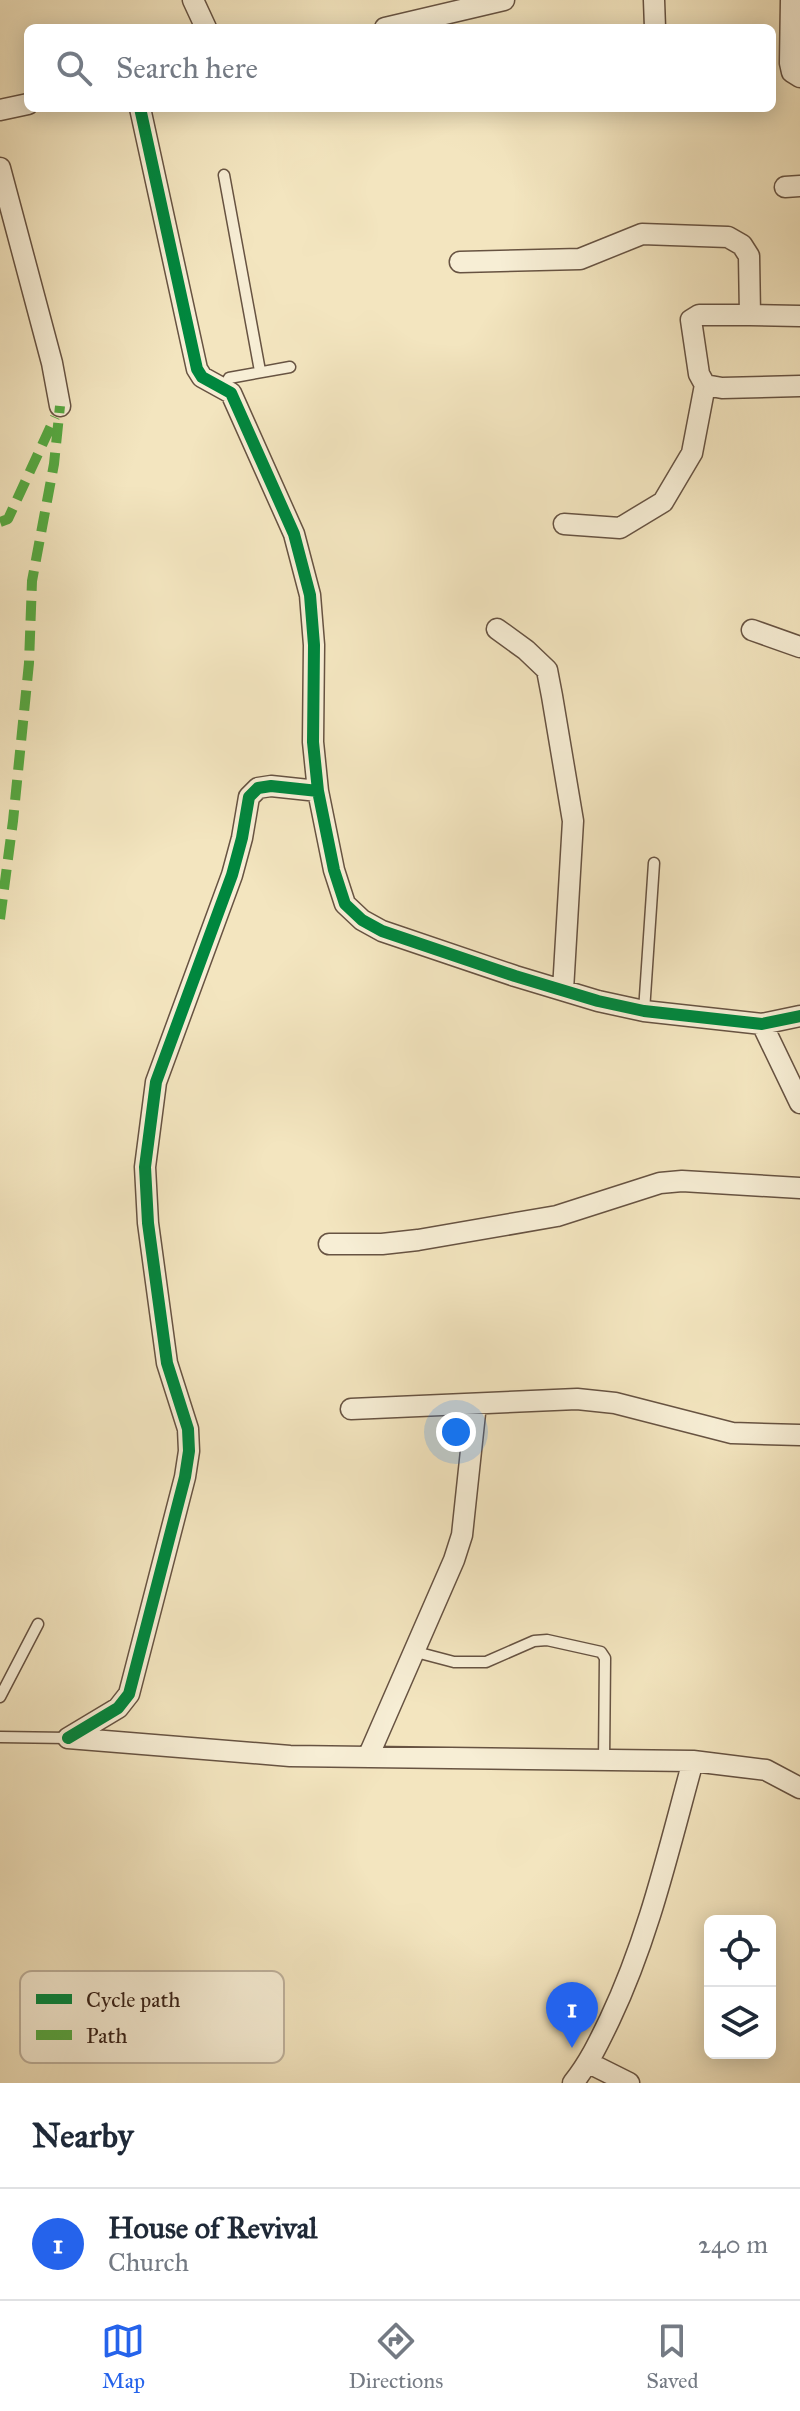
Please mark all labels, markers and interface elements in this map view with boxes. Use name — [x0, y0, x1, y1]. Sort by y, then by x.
search box — [24, 24, 776, 112]
icon: search — [52, 46, 96, 90]
text: Search here — [116, 50, 258, 86]
your location — [436, 1412, 476, 1452]
map controls — [704, 1915, 776, 2059]
button: locate — [704, 1915, 776, 1987]
legend — [20, 1971, 284, 2063]
pin: 1 — [546, 1982, 598, 2048]
text: Cycle path — [86, 1986, 181, 2013]
button: layers — [704, 1987, 776, 2059]
text: Path — [86, 2022, 128, 2049]
text: Nearby — [32, 2115, 134, 2156]
text: House of Revival — [108, 2210, 317, 2246]
text: 1 — [53, 2228, 63, 2260]
text: 240 m — [698, 2228, 768, 2260]
text: Church — [108, 2246, 189, 2278]
tab: Map — [101, 2319, 145, 2394]
tab: Directions — [348, 2319, 443, 2394]
tab: Saved — [646, 2319, 698, 2394]

